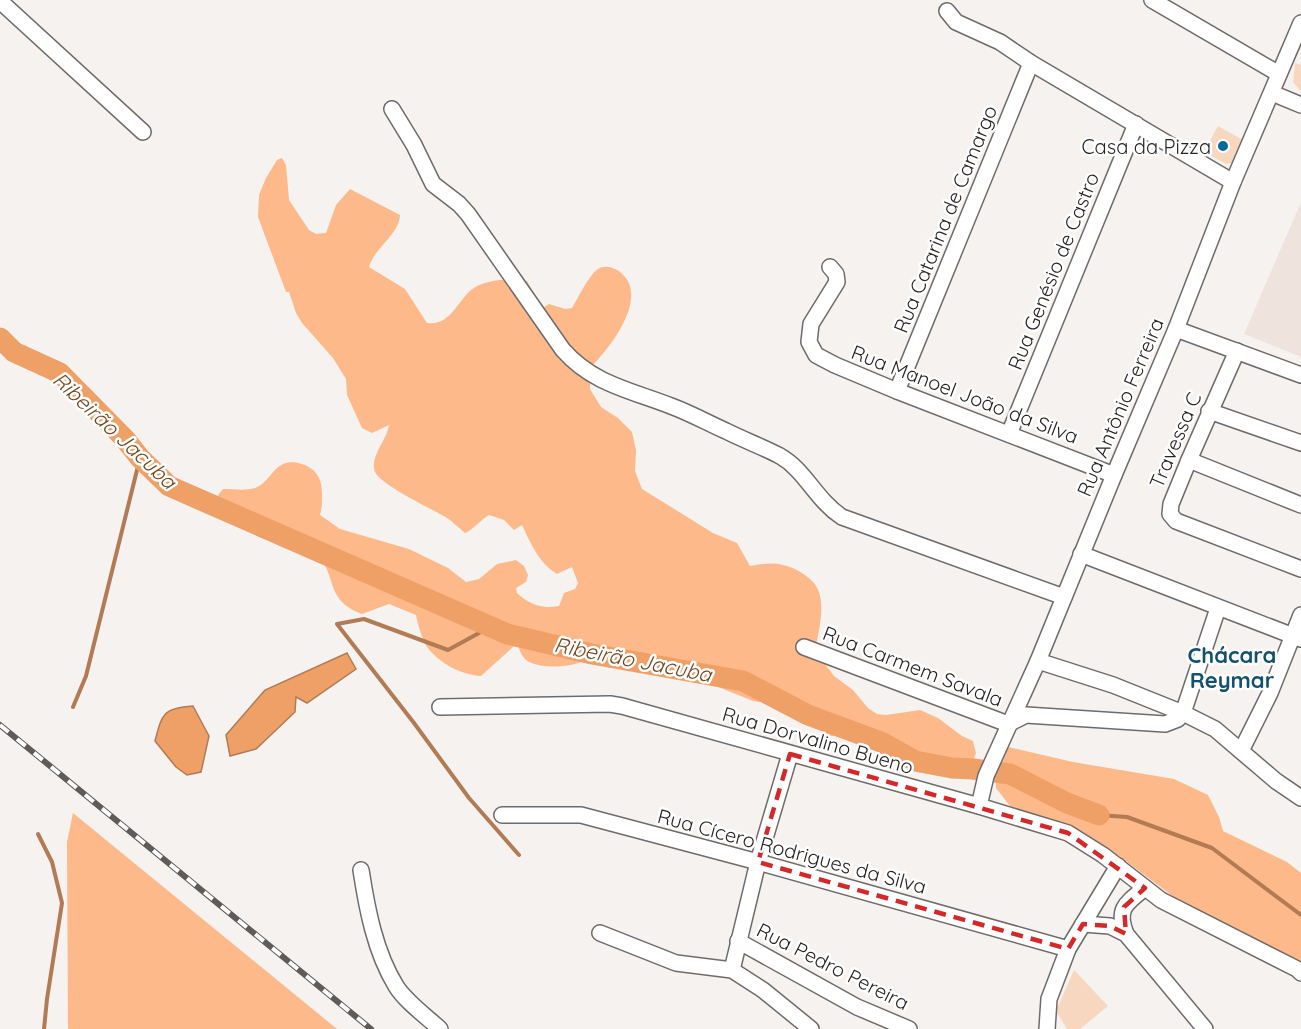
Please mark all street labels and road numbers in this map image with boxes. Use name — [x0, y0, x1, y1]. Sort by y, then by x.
street label: Rua Catarina de Camargo — [888, 102, 1002, 336]
street label: Rua Genésio de Castro — [1002, 169, 1104, 373]
street label: Rua Antônio Ferreira — [1071, 314, 1169, 500]
street label: Rua Manoel João da Silva — [848, 339, 1082, 449]
street label: Travessa C — [1144, 388, 1206, 492]
street label: Rua Carmem Savala — [819, 620, 1007, 712]
street label: Rua Dorvalino Bueno — [720, 701, 916, 779]
street label: Rua Cícero Rodrigues da Silva — [655, 803, 929, 899]
street label: Rua Pedro Pereira — [753, 917, 913, 1015]

